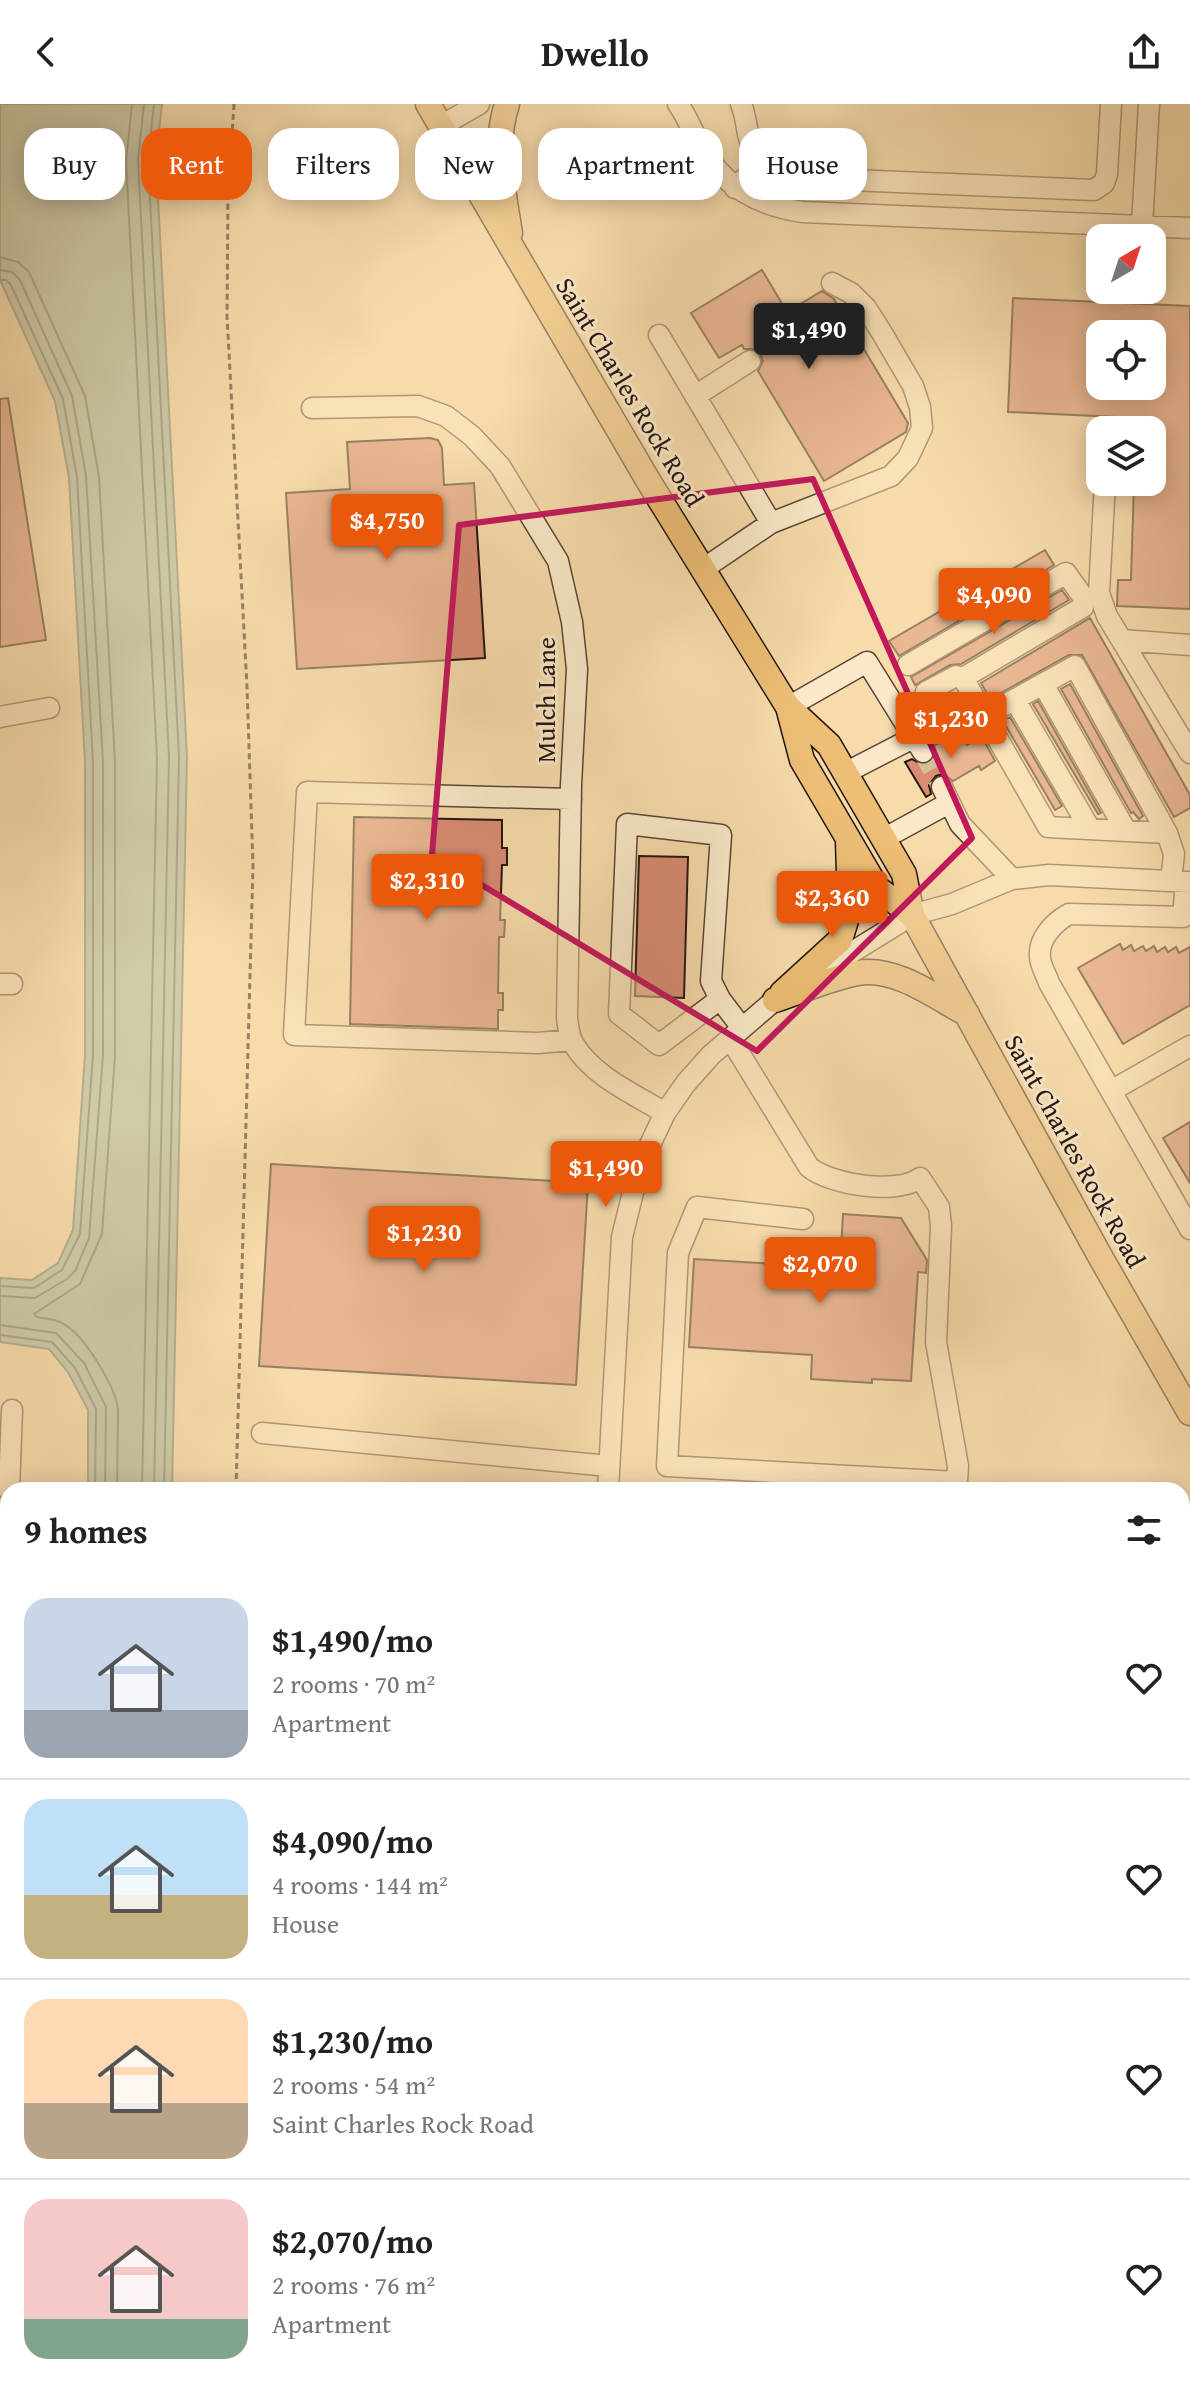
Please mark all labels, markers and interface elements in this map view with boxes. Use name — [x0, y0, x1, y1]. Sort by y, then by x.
text: Dwello — [541, 26, 649, 79]
icon: back — [24, 30, 68, 74]
icon: share — [1122, 30, 1166, 74]
chip: Buy — [24, 128, 125, 200]
chip: Rent — [141, 128, 252, 200]
chip: Filters — [268, 128, 399, 200]
chip: New — [415, 128, 522, 200]
chip: Apartment — [538, 128, 723, 200]
chip: House — [739, 128, 867, 200]
north arrow — [1086, 224, 1166, 304]
map controls — [1086, 224, 1166, 496]
street label: Saint Charles Rock Road — [546, 270, 715, 514]
pin: $1,490 — [744, 303, 874, 371]
text: $1,490 — [772, 309, 846, 348]
button: locate — [1086, 320, 1166, 400]
button: layers — [1086, 416, 1166, 496]
pin: $4,750 — [322, 494, 452, 562]
text: $4,750 — [350, 500, 424, 539]
pin: $4,090 — [929, 568, 1059, 636]
text: $4,090 — [957, 574, 1031, 613]
street label: Mulch Lane — [526, 637, 565, 763]
pin: $1,230 — [886, 692, 1016, 760]
text: $1,230 — [914, 698, 988, 737]
pin: $2,310 — [362, 854, 492, 922]
text: $2,310 — [390, 860, 464, 899]
pin: $2,360 — [767, 871, 897, 939]
text: $2,360 — [795, 877, 869, 916]
street label: Saint Charles Rock Road — [995, 1027, 1156, 1275]
pin: $1,490 — [541, 1141, 671, 1209]
text: $1,490 — [569, 1147, 643, 1186]
pin: $1,230 — [359, 1206, 489, 1274]
text: $1,230 — [387, 1212, 461, 1251]
pin: $2,070 — [755, 1237, 885, 1305]
text: $2,070 — [783, 1243, 857, 1282]
text: 9 homes — [24, 1506, 148, 1555]
icon: filters — [1122, 1508, 1166, 1552]
text: $1,490/mo — [272, 1615, 433, 1664]
icon: home — [88, 1630, 184, 1726]
icon: heart — [1122, 1656, 1166, 1700]
text: 2 rooms · 70 m² — [272, 1664, 435, 1703]
text: Apartment — [272, 1703, 391, 1742]
text: $4,090/mo — [272, 1816, 433, 1865]
icon: home — [88, 1831, 184, 1927]
icon: heart — [1122, 1857, 1166, 1901]
text: 4 rooms · 144 m² — [272, 1865, 448, 1904]
text: House — [272, 1904, 339, 1943]
text: $1,230/mo — [272, 2016, 433, 2065]
icon: home — [88, 2031, 184, 2127]
icon: heart — [1122, 2057, 1166, 2101]
text: 2 rooms · 54 m² — [272, 2065, 435, 2104]
text: Saint Charles Rock Road — [272, 2104, 534, 2143]
text: $2,070/mo — [272, 2216, 433, 2265]
icon: home — [88, 2231, 184, 2327]
icon: heart — [1122, 2257, 1166, 2301]
text: 2 rooms · 76 m² — [272, 2265, 435, 2304]
text: Apartment — [272, 2304, 391, 2343]

